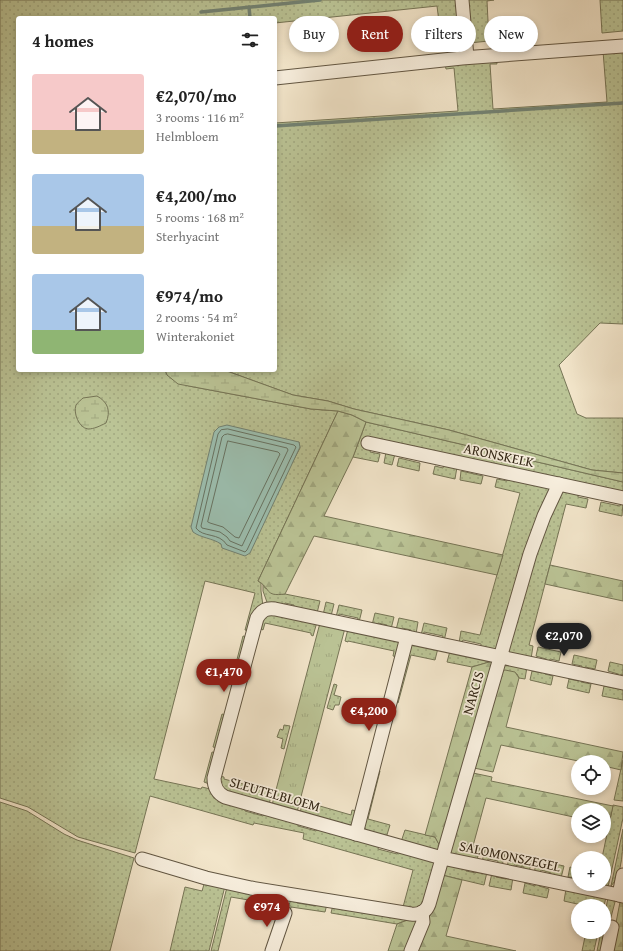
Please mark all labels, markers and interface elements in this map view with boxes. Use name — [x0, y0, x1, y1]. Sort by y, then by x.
chip: Buy — [289, 16, 339, 52]
chip: Rent — [347, 16, 403, 52]
chip: Filters — [411, 16, 476, 52]
chip: New — [484, 16, 538, 52]
text: 4 homes — [32, 28, 94, 53]
icon: filters — [239, 29, 261, 51]
text: €2,070/mo — [156, 83, 237, 108]
icon: home — [64, 90, 112, 138]
text: 3 rooms · 116 m² — [156, 108, 244, 127]
text: Helmbloem — [156, 127, 219, 146]
text: €4,200/mo — [156, 183, 237, 208]
icon: home — [64, 190, 112, 238]
text: 5 rooms · 168 m² — [156, 208, 244, 227]
text: Sterhyacint — [156, 227, 219, 246]
text: €974/mo — [156, 283, 223, 308]
icon: home — [64, 290, 112, 338]
text: 2 rooms · 54 m² — [156, 308, 238, 327]
text: Winterakoniet — [156, 327, 235, 346]
street label: ARONSKELK — [462, 438, 537, 472]
pin: €2,070 — [531, 623, 597, 657]
text: €2,070 — [545, 626, 583, 645]
pin: €1,470 — [191, 659, 257, 693]
text: €1,470 — [205, 662, 243, 681]
street label: NARCIS — [457, 669, 489, 717]
pin: €4,200 — [336, 698, 402, 732]
text: €4,200 — [350, 701, 388, 720]
map controls — [571, 755, 611, 939]
button: locate — [571, 755, 611, 795]
street label: SLEUTELBLOEM — [227, 771, 323, 817]
button: layers — [571, 803, 611, 843]
street label: SALOMONSZEGEL — [457, 835, 563, 877]
button: + — [571, 851, 611, 891]
pin: €974 — [243, 894, 291, 928]
text: €974 — [254, 897, 280, 916]
button: − — [571, 899, 611, 939]

